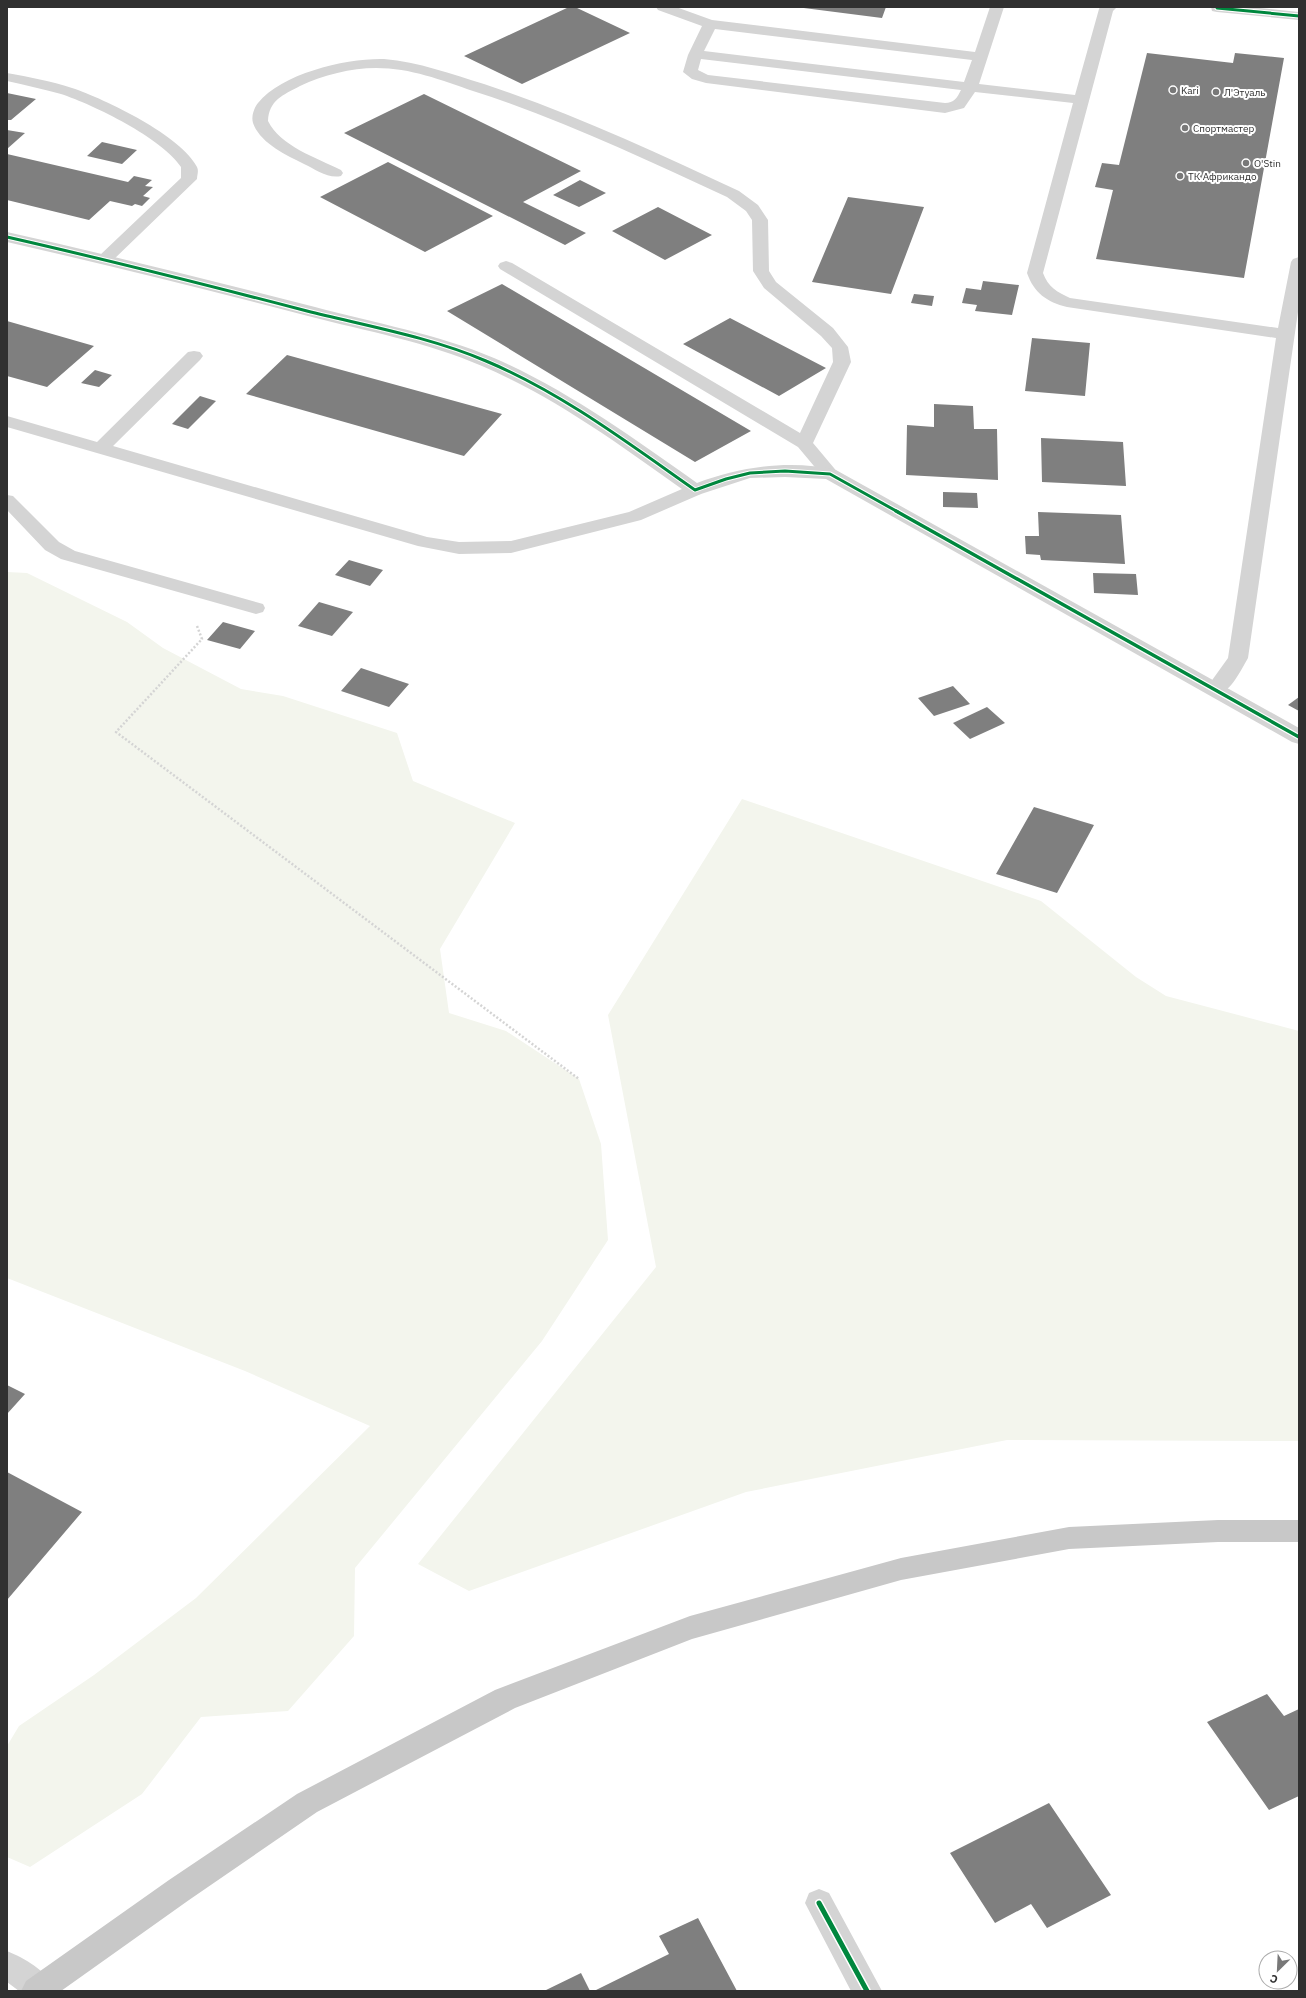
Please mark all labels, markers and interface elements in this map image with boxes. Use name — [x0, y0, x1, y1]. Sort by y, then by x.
place label: Kari — [1181, 84, 1199, 97]
marker: Kari — [1168, 85, 1178, 95]
place label: Л'Этуаль — [1224, 86, 1266, 99]
marker: Л'Этуаль — [1211, 87, 1221, 97]
place label: Спортмастер — [1193, 122, 1254, 135]
marker: Спортмастер — [1180, 123, 1190, 133]
place label: O'Stin — [1254, 157, 1281, 170]
marker: O'Stin — [1241, 158, 1251, 168]
place label: ТК Африкандо — [1188, 170, 1257, 183]
marker: ТК Африкандо — [1175, 171, 1185, 181]
north arrow — [1258, 1950, 1298, 1990]
text: С — [1268, 1971, 1280, 1987]

